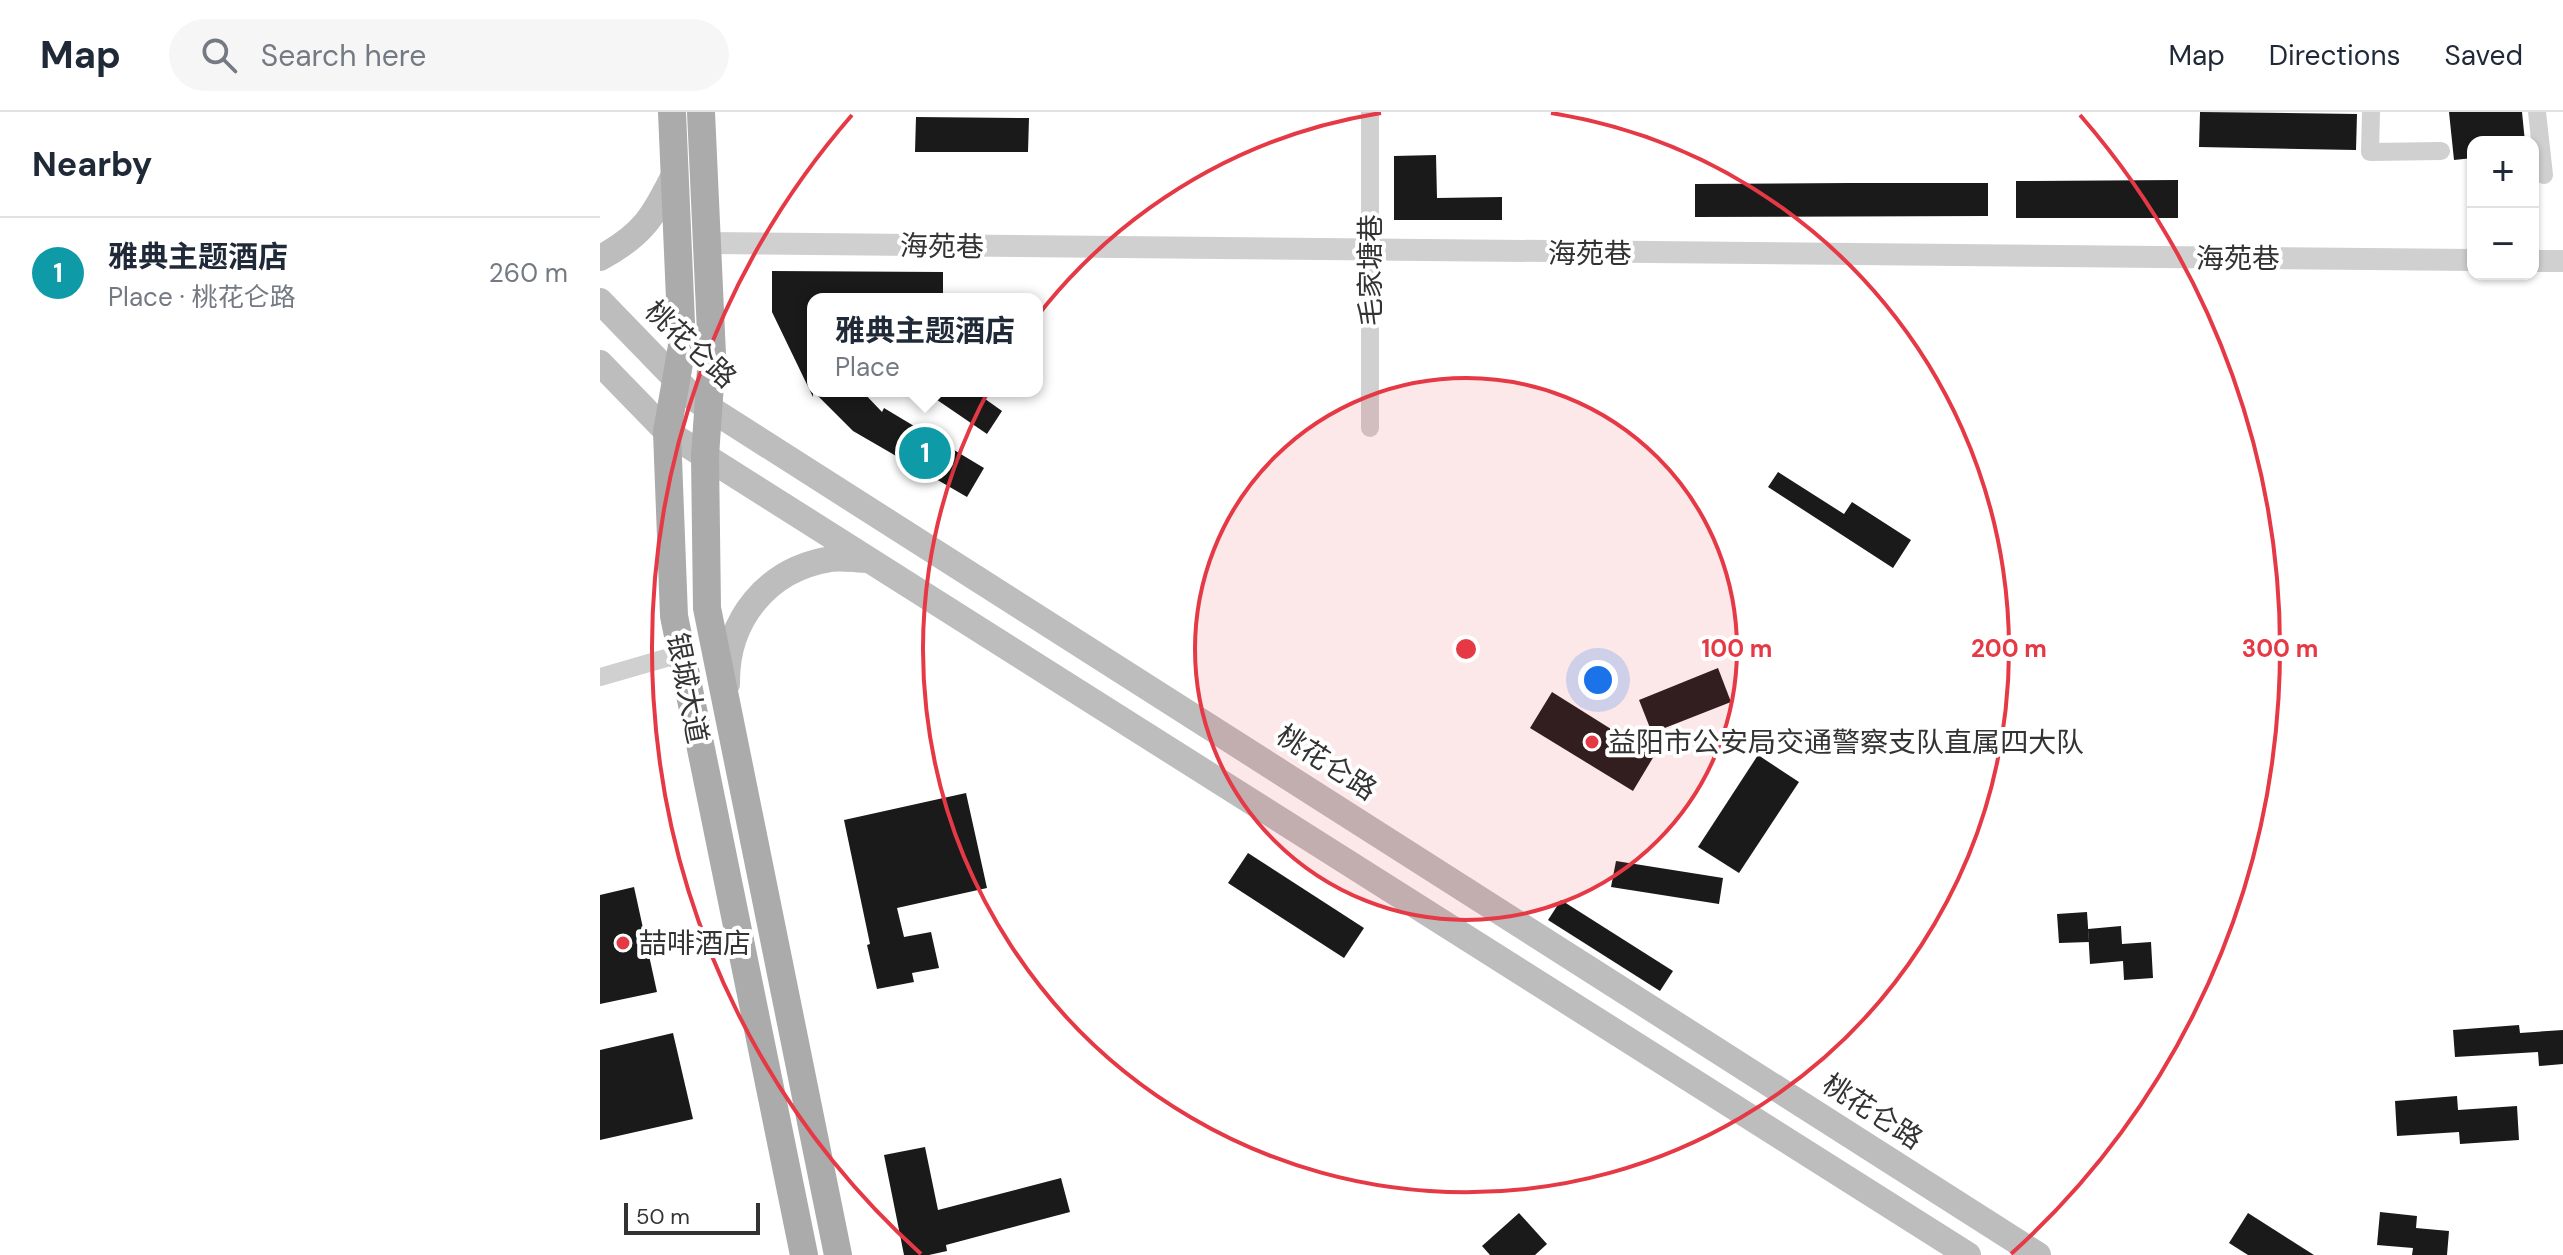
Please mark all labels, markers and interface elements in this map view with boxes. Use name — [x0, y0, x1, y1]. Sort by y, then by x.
search box — [169, 19, 729, 91]
text: Map — [40, 30, 121, 80]
icon: search — [197, 33, 241, 77]
text: Search here — [261, 36, 426, 75]
text: Map — [2168, 37, 2225, 74]
text: Directions — [2269, 37, 2401, 74]
text: Saved — [2445, 37, 2523, 74]
map controls — [2467, 136, 2539, 280]
button: + — [2467, 136, 2539, 208]
text: Nearby — [32, 142, 152, 187]
button: − — [2467, 208, 2539, 280]
street label: 毛家塘巷 — [1352, 214, 1389, 326]
street label: 海苑巷 — [900, 227, 984, 266]
street label: 海苑巷 — [1548, 235, 1632, 272]
text: 雅典主题酒店 — [108, 237, 288, 276]
street label: 海苑巷 — [2196, 240, 2280, 277]
text: 1 — [53, 256, 63, 290]
text: 260 m — [489, 256, 568, 290]
text: Place · 桃花仑路 — [108, 280, 296, 314]
street label: 桃花仑路 — [637, 293, 744, 396]
popup — [807, 293, 1043, 397]
text: 雅典主题酒店 — [835, 311, 1015, 350]
text: Place — [835, 350, 900, 384]
pin: 1 — [899, 423, 951, 483]
street label: 银城大道 — [659, 630, 716, 747]
text: 100 m — [1702, 633, 1772, 664]
text: 200 m — [1971, 633, 2047, 664]
text: 300 m — [2242, 633, 2318, 664]
centre of rings — [1452, 635, 1480, 663]
your location — [1578, 660, 1618, 700]
street label: 桃花仑路 — [1270, 716, 1384, 808]
place label: 益阳市公安局交通警察支队直属四大队 — [1608, 724, 2084, 761]
marker: 益阳市公安局交通警察支队直属四大队 — [1583, 733, 1601, 751]
place label: 喆啡酒店 — [639, 925, 751, 962]
marker: 喆啡酒店 — [614, 934, 632, 952]
street label: 桃花仑路 — [1816, 1065, 1930, 1157]
scale bar — [624, 1199, 760, 1235]
text: 50 m — [636, 1202, 690, 1231]

